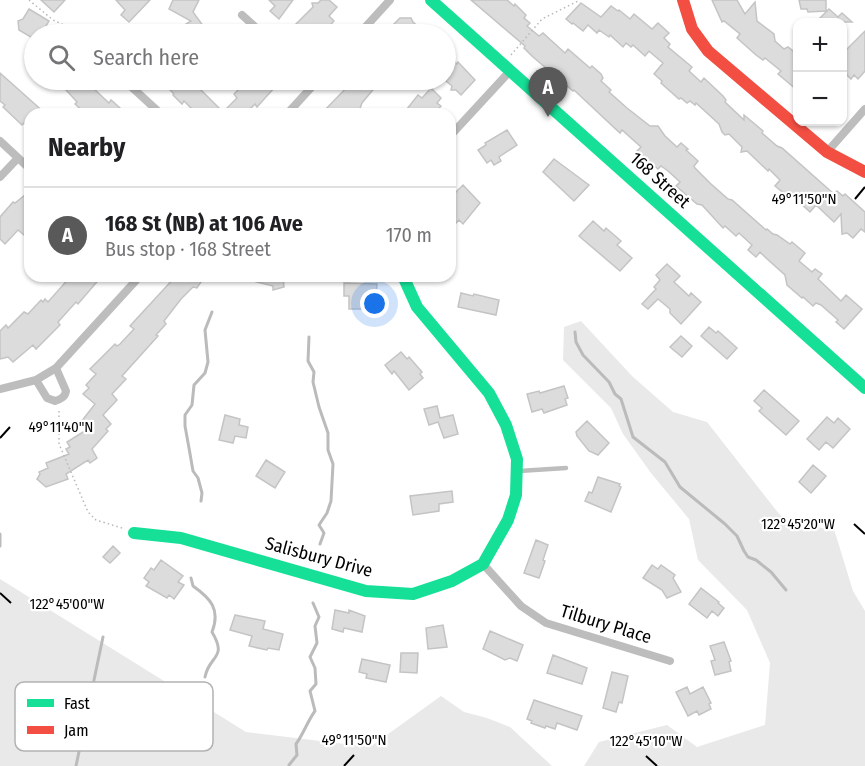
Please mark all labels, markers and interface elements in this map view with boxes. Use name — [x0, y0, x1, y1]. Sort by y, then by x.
map controls — [793, 18, 847, 126]
button: + — [793, 18, 847, 72]
search box — [24, 24, 456, 90]
icon: search — [45, 41, 78, 74]
text: Search here — [93, 44, 199, 71]
pin: A — [528, 68, 568, 117]
button: − — [793, 72, 847, 126]
text: Nearby — [48, 132, 125, 163]
street label: 168 Street — [625, 147, 695, 213]
text: 49°11'50"N — [771, 190, 837, 208]
text: 168 St (NB) at 106 Ave — [105, 210, 303, 237]
text: A — [62, 223, 73, 247]
text: 170 m — [386, 223, 432, 247]
text: Bus stop · 168 Street — [105, 237, 271, 261]
your location — [360, 289, 389, 318]
text: 49°11'40"N — [29, 418, 93, 436]
text: 122°45'20"W — [761, 515, 835, 533]
street label: Salisbury Drive — [263, 532, 375, 582]
text: 122°45'00"W — [30, 595, 104, 613]
street label: Tilbury Place — [558, 600, 654, 648]
legend — [15, 682, 213, 751]
text: Fast — [64, 694, 91, 713]
text: Jam — [64, 721, 89, 740]
text: 49°11'50"N — [321, 731, 387, 749]
text: 122°45'10"W — [609, 732, 683, 750]

